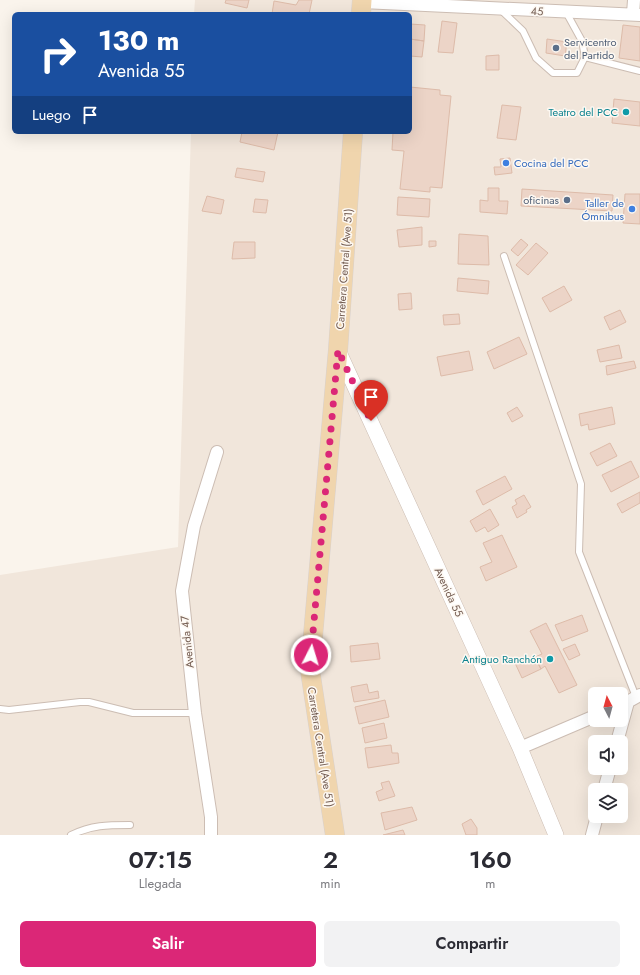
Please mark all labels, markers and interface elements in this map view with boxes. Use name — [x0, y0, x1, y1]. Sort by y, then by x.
street label: 45 — [530, 3, 544, 19]
text: 130 m — [98, 20, 180, 61]
icon: right — [32, 28, 84, 80]
place label: Servicentro del Partido — [564, 34, 616, 63]
marker: Servicentro del Partido — [551, 43, 561, 53]
text: Avenida 55 — [98, 58, 185, 84]
text: Luego — [32, 104, 71, 126]
icon: arrive — [79, 104, 101, 126]
place label: Teatro del PCC — [549, 104, 618, 120]
marker: Teatro del PCC — [621, 107, 631, 117]
place label: Cocina del PCC — [514, 155, 589, 171]
marker: Cocina del PCC — [501, 158, 511, 168]
place label: oficinas — [523, 192, 560, 208]
marker: oficinas — [562, 195, 572, 205]
place label: Taller de Ómnibus — [582, 195, 625, 224]
marker: Taller de Ómnibus — [627, 204, 637, 214]
street label: Carretera Central (Ave 51) — [332, 208, 356, 330]
pin — [354, 380, 388, 421]
icon: arrive — [360, 386, 382, 408]
street label: Avenida 55 — [431, 565, 467, 619]
street label: Avenida 47 — [176, 615, 198, 669]
position arrow — [290, 634, 332, 676]
place label: Antiguo Ranchón — [462, 651, 542, 667]
marker: Antiguo Ranchón — [545, 654, 555, 664]
street label: Carretera Central (Ave 51) — [304, 686, 338, 808]
north arrow — [588, 687, 628, 727]
map controls — [588, 687, 628, 823]
button: sound — [588, 735, 628, 775]
button: layers — [588, 783, 628, 823]
text: 07:15 — [128, 842, 192, 877]
text: 2 — [323, 842, 338, 877]
text: 160 — [469, 842, 512, 877]
text: Llegada — [139, 874, 182, 893]
text: min — [320, 874, 341, 893]
text: m — [485, 874, 495, 893]
button: Salir — [20, 921, 316, 967]
button: Compartir — [324, 921, 620, 967]

